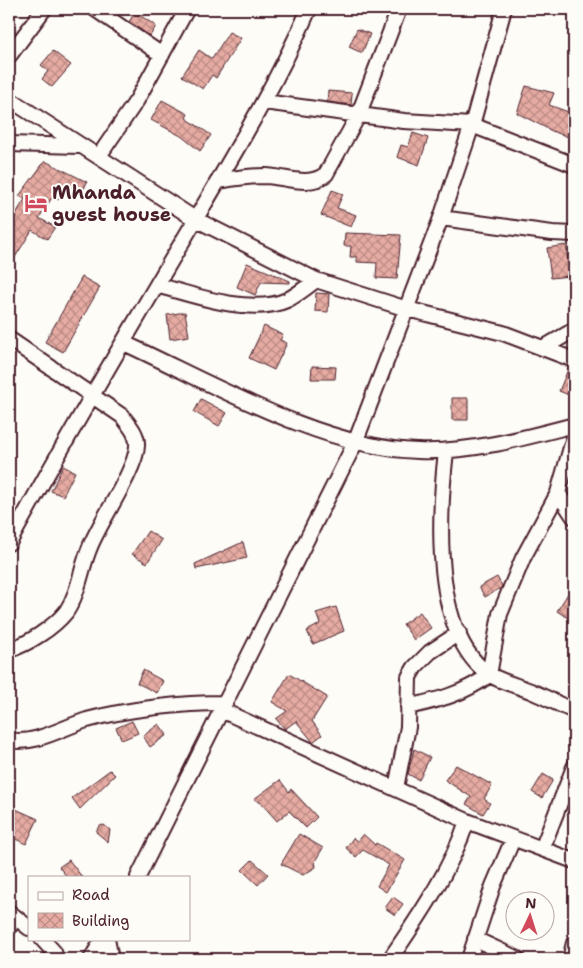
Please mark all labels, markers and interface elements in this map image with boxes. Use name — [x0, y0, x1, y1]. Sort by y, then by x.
place label: Mhanda guest house — [52, 180, 171, 227]
hotel icon: Mhanda guest house — [23, 190, 49, 216]
legend — [28, 876, 190, 940]
text: Road — [72, 885, 110, 905]
north arrow — [506, 890, 556, 940]
text: N — [525, 894, 537, 912]
text: Building — [72, 911, 129, 931]

